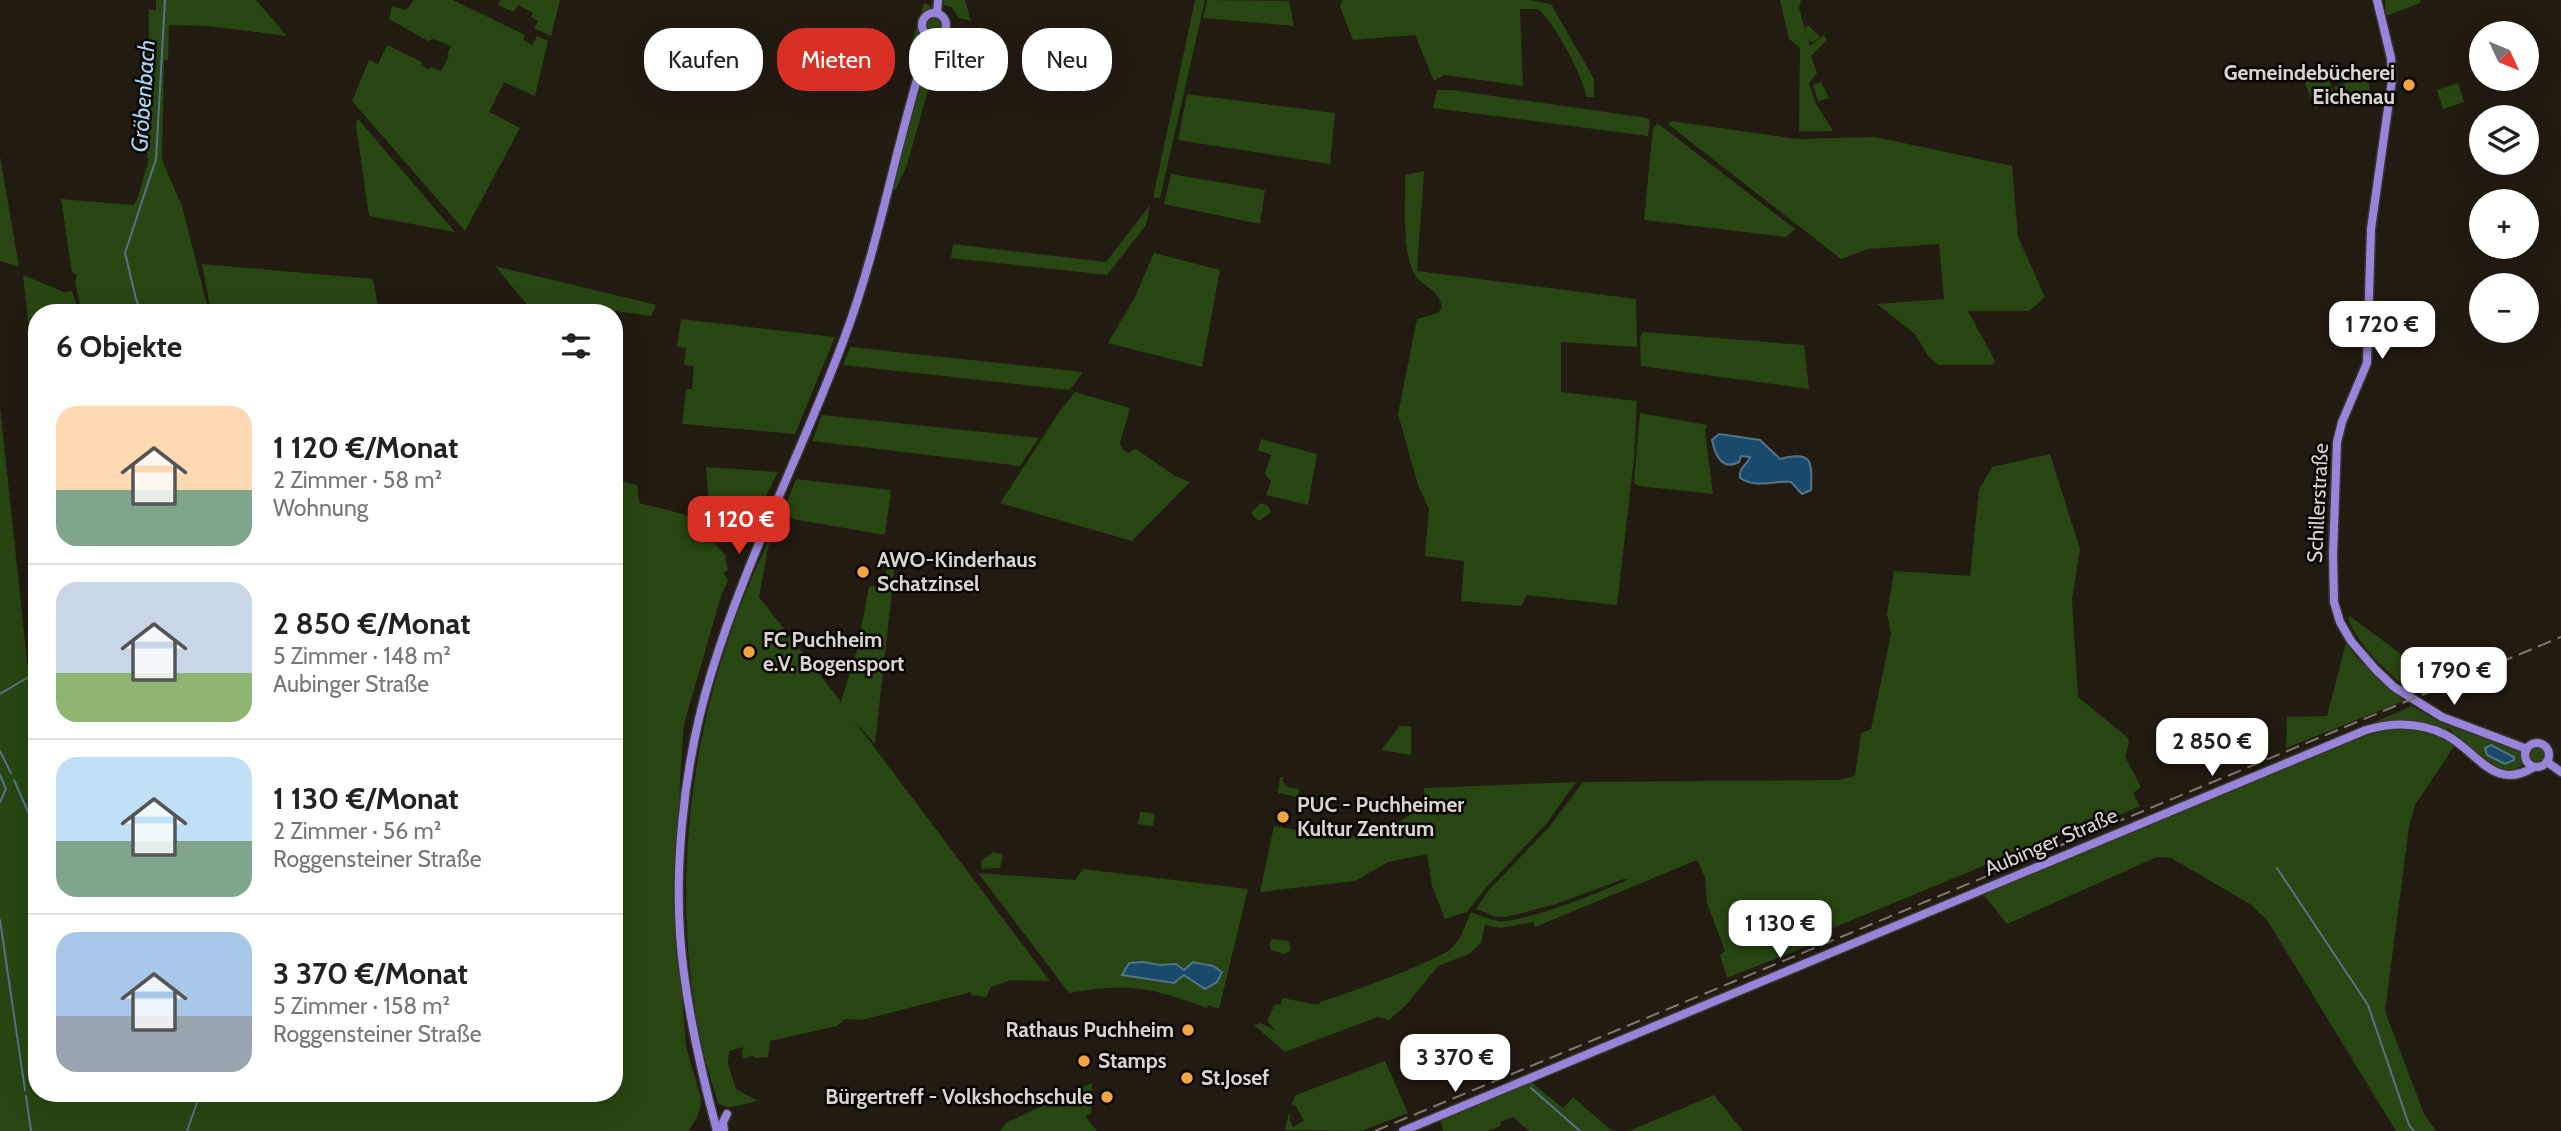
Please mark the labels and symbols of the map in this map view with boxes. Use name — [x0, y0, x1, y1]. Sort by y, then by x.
north arrow — [2469, 21, 2539, 91]
water label: Gröbenbach — [125, 39, 161, 153]
place label: Gemeindebücherei Eichenau — [2224, 60, 2395, 109]
marker: Gemeindebücherei Eichenau — [2401, 77, 2417, 93]
pin: 1 720 € — [2317, 302, 2447, 361]
street label: Schillerstraße — [2302, 442, 2333, 564]
pin: 1 120 € — [674, 496, 804, 556]
place label: AWO-Kinderhaus Schatzinsel — [877, 547, 1037, 596]
marker: AWO-Kinderhaus Schatzinsel — [855, 564, 871, 580]
place label: FC Puchheim e.V. Bogensport — [763, 627, 904, 676]
marker: FC Puchheim e.V. Bogensport — [741, 644, 757, 660]
pin: 1 790 € — [2389, 648, 2519, 707]
pin: 2 850 € — [2147, 718, 2277, 778]
place label: PUC - Puchheimer Kultur Zentrum — [1297, 792, 1464, 841]
street label: Aubinger Straße — [1980, 802, 2121, 881]
marker: PUC - Puchheimer Kultur Zentrum — [1275, 809, 1291, 825]
pin: 1 130 € — [1715, 900, 1845, 960]
place label: Rathaus Puchheim — [1005, 1017, 1174, 1042]
marker: Rathaus Puchheim — [1180, 1022, 1196, 1038]
pin: 3 370 € — [1390, 1034, 1520, 1094]
place label: Stamps — [1098, 1048, 1167, 1073]
marker: Stamps — [1076, 1053, 1092, 1069]
place label: St.Josef — [1201, 1065, 1269, 1090]
marker: St.Josef — [1179, 1070, 1195, 1086]
place label: Bürgertreff - Volkshochschule — [825, 1084, 1093, 1109]
marker: Bürgertreff - Volkshochschule — [1099, 1089, 1115, 1105]

